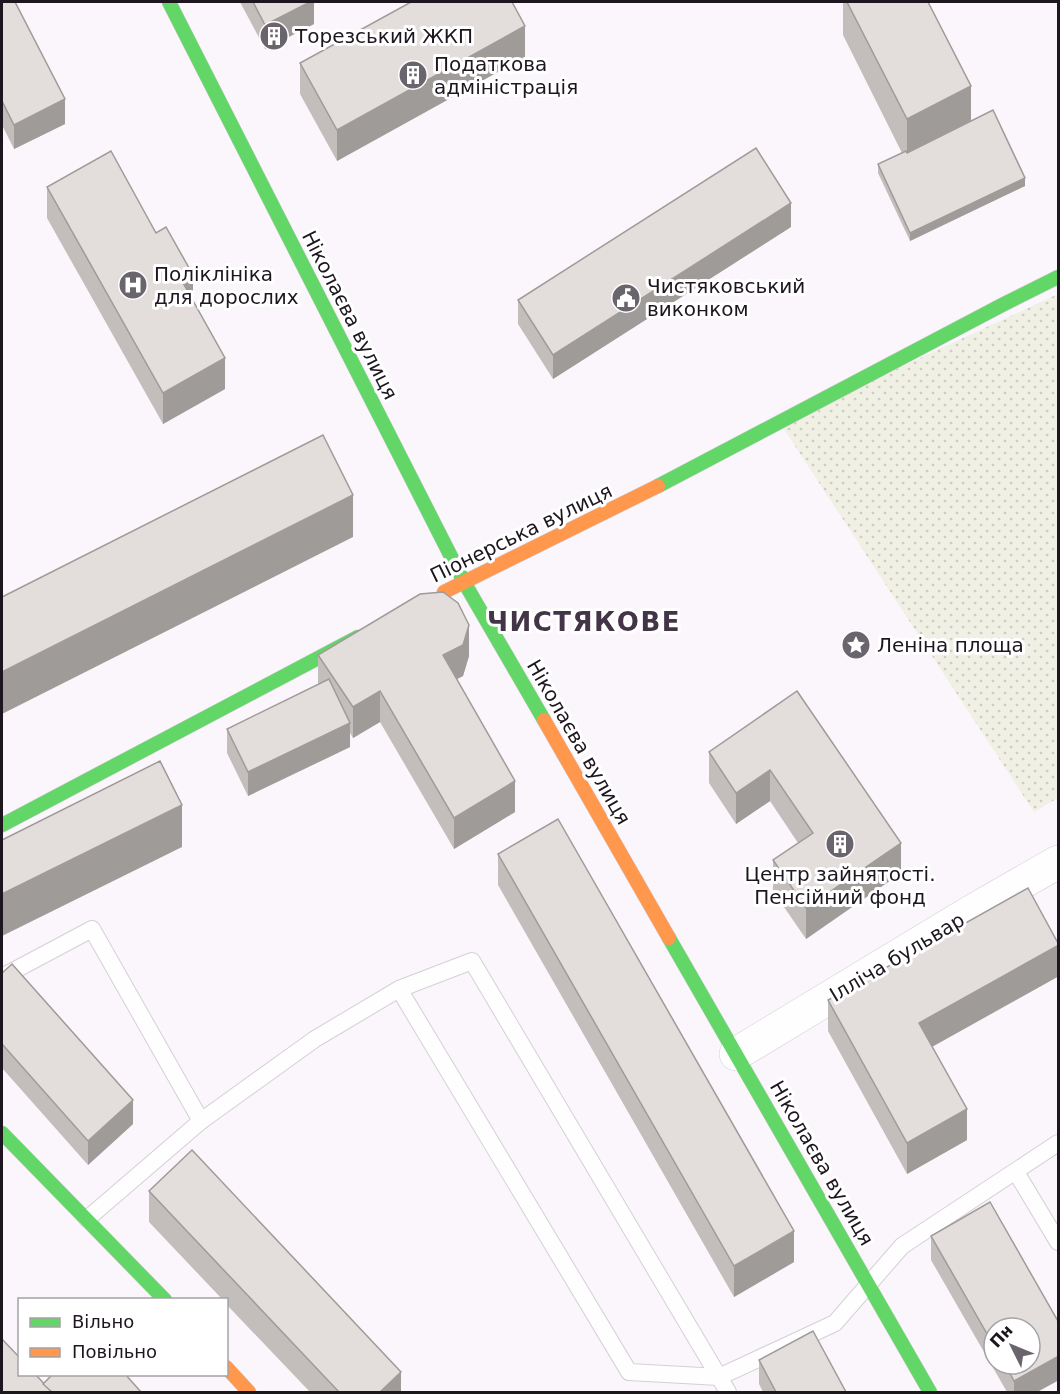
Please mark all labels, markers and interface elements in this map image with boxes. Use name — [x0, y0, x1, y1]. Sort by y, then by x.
building icon: Торезський ЖКП — [258, 20, 290, 52]
place label: Торезський ЖКП — [294, 24, 473, 48]
place label: Податкова адміністрація — [434, 52, 578, 99]
building icon: Податкова адміністрація — [397, 59, 429, 91]
street label: Ніколаєва вулиця — [297, 227, 403, 403]
place label: Поліклініка для дорослих — [154, 262, 299, 309]
hospital icon: Поліклініка для дорослих — [117, 269, 149, 301]
place label: Чистяковський виконком — [647, 274, 805, 321]
public building icon: Чистяковський виконком — [610, 282, 642, 314]
street label: Піонерська вулиця — [426, 479, 616, 587]
district label: ЧИСТЯКОВЕ — [487, 607, 681, 637]
place icon: Леніна площа — [840, 629, 872, 661]
place label: Леніна площа — [877, 633, 1024, 657]
street label: Ніколаєва вулиця — [522, 655, 636, 829]
building icon: Центр зайнятості. Пенсійний фонд — [824, 828, 856, 860]
place label: Центр зайнятості. Пенсійний фонд — [744, 862, 936, 909]
street label: Ілліча бульвар — [825, 907, 969, 1007]
street label: Ніколаєва вулиця — [765, 1076, 879, 1250]
legend — [18, 1298, 228, 1376]
text: Вільно — [72, 1311, 134, 1332]
north arrow — [982, 1316, 1042, 1376]
text: Пн — [986, 1321, 1017, 1352]
text: Повільно — [72, 1341, 157, 1362]

